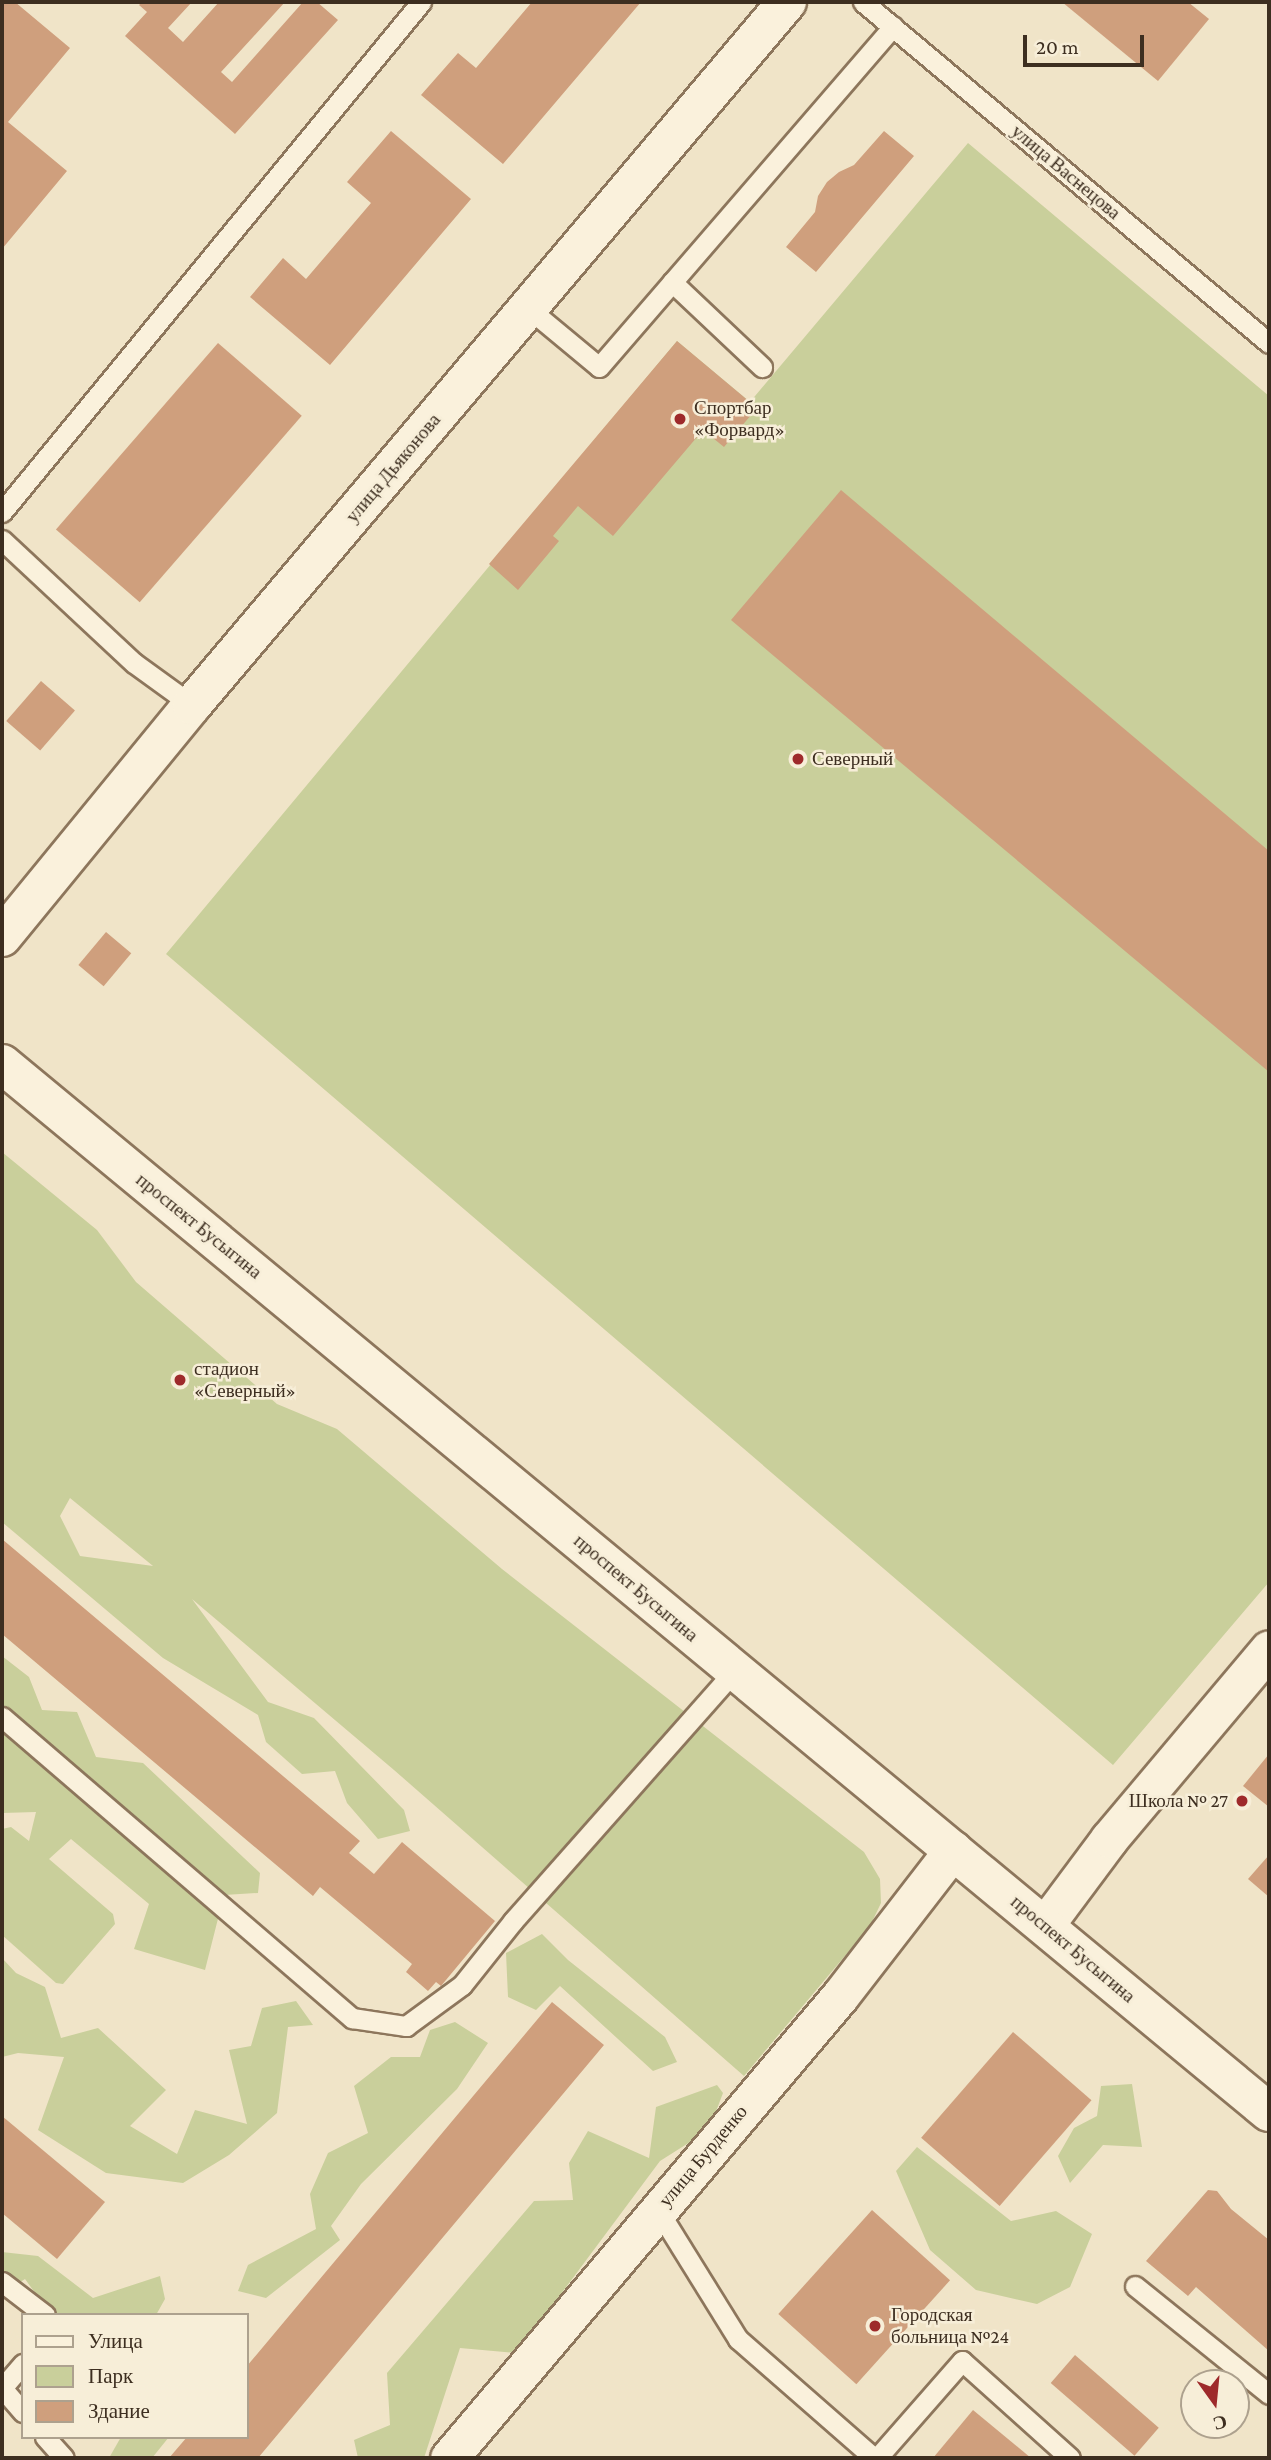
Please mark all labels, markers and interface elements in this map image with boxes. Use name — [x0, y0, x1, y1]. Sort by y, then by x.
scale bar — [1026, 21, 1147, 65]
text: 20 m — [1036, 35, 1079, 59]
street label: улица Васнецова — [1007, 120, 1125, 224]
place label: Спортбар «Форвард» — [694, 397, 785, 441]
street label: улица Дьяконова — [341, 409, 445, 527]
marker: Спортбар «Форвард» — [672, 411, 688, 427]
place label: Северный — [812, 748, 893, 770]
marker: Северный — [790, 751, 806, 767]
street label: проспект Бусыгина — [132, 1168, 266, 1284]
place label: стадион «Северный» — [194, 1358, 296, 1402]
marker: стадион «Северный» — [172, 1372, 188, 1388]
street label: проспект Бусыгина — [569, 1529, 703, 1647]
place label: Школа № 27 — [1129, 1790, 1228, 1812]
marker: Школа № 27 — [1234, 1793, 1250, 1809]
street label: проспект Бусыгина — [1006, 1890, 1140, 2008]
street label: улица Бурденко — [654, 2101, 752, 2211]
place label: Городская больница №24 — [891, 2304, 1009, 2348]
legend — [21, 2313, 248, 2439]
marker: Городская больница №24 — [865, 2316, 885, 2336]
text: Улица — [88, 2329, 143, 2353]
text: Парк — [88, 2364, 133, 2388]
north arrow — [1180, 2369, 1250, 2439]
text: Здание — [88, 2399, 150, 2423]
text: С — [1211, 2411, 1229, 2435]

